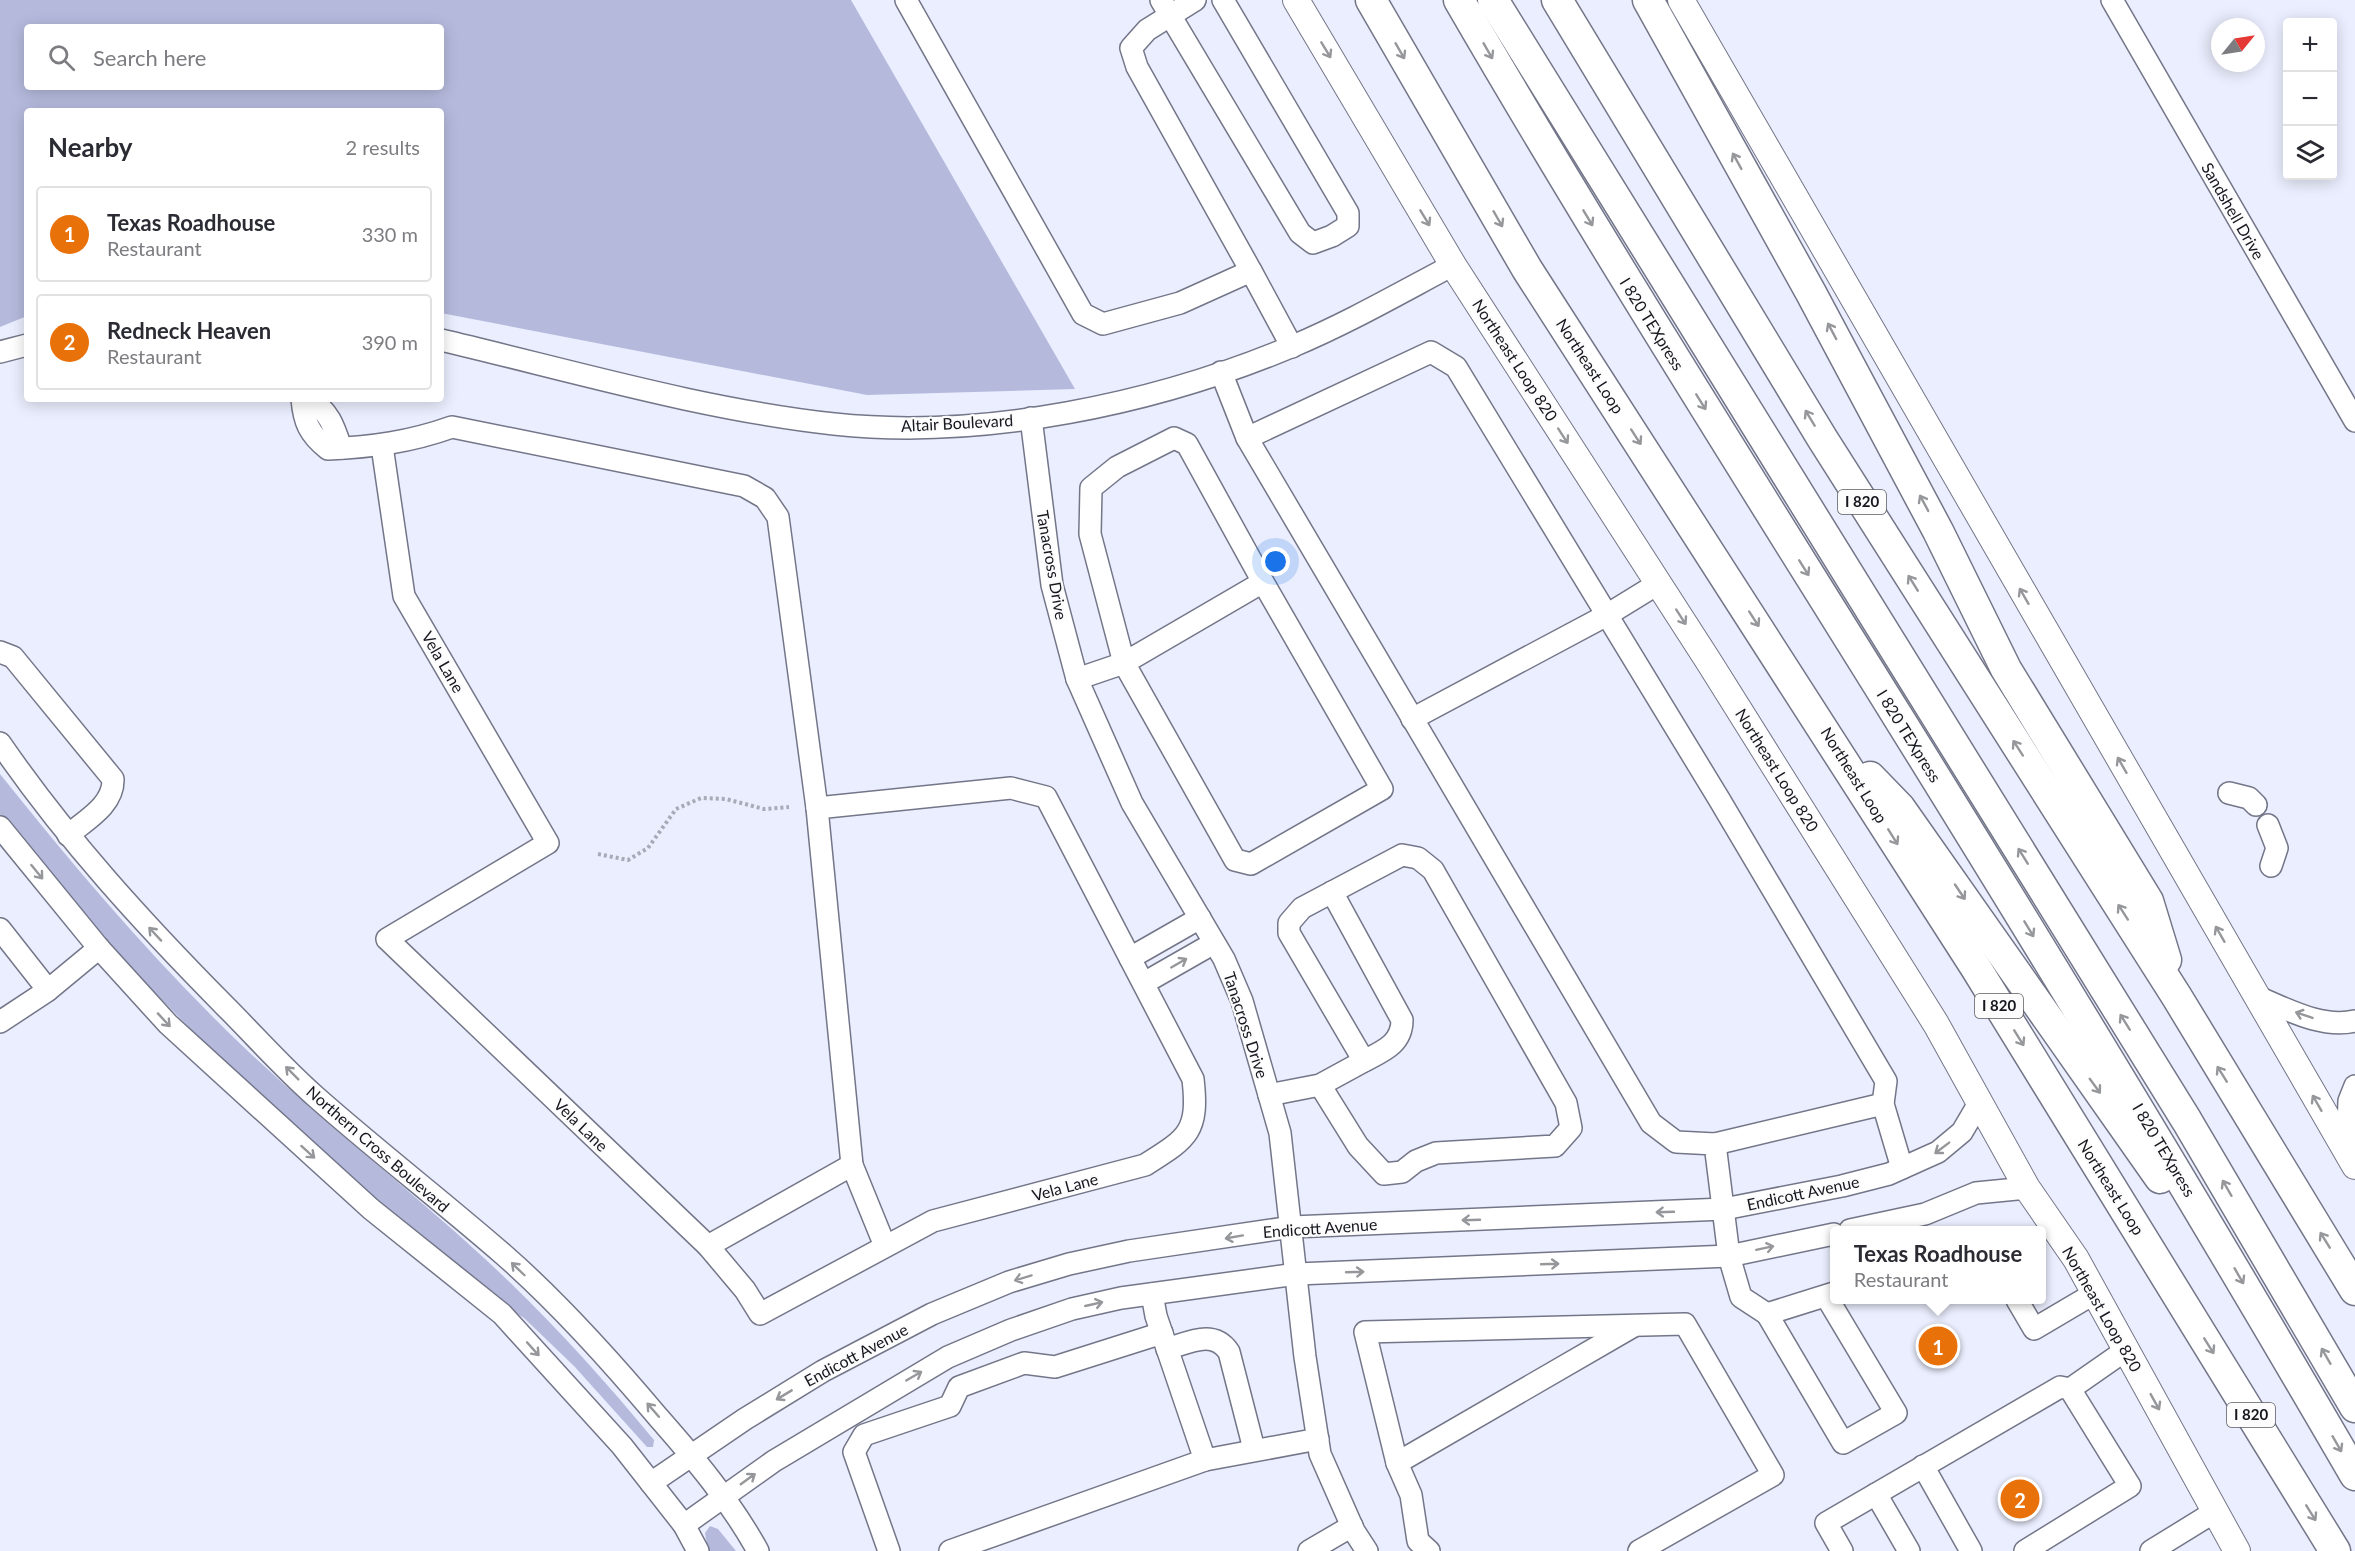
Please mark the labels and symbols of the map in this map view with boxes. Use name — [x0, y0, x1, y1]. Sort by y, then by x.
north arrow — [2211, 18, 2265, 72]
one-way arrow — [1320, 41, 1332, 58]
one-way arrow — [1394, 42, 1406, 59]
one-way arrow — [1482, 42, 1494, 59]
one-way arrow — [1731, 153, 1743, 170]
street label: Sandshell Drive — [2198, 159, 2269, 262]
one-way arrow — [1420, 209, 1432, 226]
one-way arrow — [1582, 209, 1594, 226]
one-way arrow — [1492, 210, 1504, 227]
street label: I 820 TEXpress — [1616, 274, 1689, 374]
street label: Northeast Loop 820 — [1469, 295, 1562, 424]
street label: Northeast Loop — [1553, 315, 1628, 417]
one-way arrow — [1826, 323, 1837, 341]
one-way arrow — [1695, 393, 1707, 410]
street label: Altair Boulevard — [900, 410, 1014, 435]
one-way arrow — [1803, 410, 1815, 427]
one-way arrow — [1558, 427, 1570, 444]
one-way arrow — [1630, 428, 1642, 445]
road number: I 820 — [1838, 490, 1886, 514]
one-way arrow — [1918, 495, 1929, 513]
street label: Tanacross Drive — [1034, 509, 1071, 621]
your location — [1261, 547, 1290, 576]
one-way arrow — [1798, 559, 1811, 576]
one-way arrow — [1907, 576, 1919, 592]
one-way arrow — [2018, 588, 2029, 606]
one-way arrow — [1675, 608, 1687, 625]
one-way arrow — [1747, 610, 1760, 627]
street label: Vela Lane — [418, 628, 469, 696]
street label: I 820 TEXpress — [1873, 686, 1946, 786]
street label: Northeast Loop 820 — [1732, 705, 1823, 835]
street label: Northeast Loop — [1817, 723, 1891, 826]
one-way arrow — [2012, 740, 2024, 757]
one-way arrow — [2116, 757, 2128, 774]
one-way arrow — [1888, 828, 1900, 845]
one-way arrow — [2016, 848, 2028, 865]
one-way arrow — [30, 864, 43, 880]
one-way arrow — [1954, 883, 1966, 900]
one-way arrow — [2117, 904, 2129, 921]
one-way arrow — [2023, 920, 2035, 937]
one-way arrow — [2213, 926, 2225, 943]
one-way arrow — [147, 927, 162, 942]
one-way arrow — [1170, 957, 1187, 969]
street label: Tanacross Drive — [1220, 969, 1273, 1080]
road number: I 820 — [1975, 994, 2023, 1018]
one-way arrow — [2295, 1009, 2314, 1020]
one-way arrow — [157, 1012, 171, 1027]
one-way arrow — [2119, 1014, 2131, 1031]
one-way arrow — [2014, 1029, 2026, 1046]
one-way arrow — [284, 1066, 299, 1081]
one-way arrow — [2216, 1066, 2228, 1083]
one-way arrow — [2089, 1078, 2102, 1094]
street label: Northern Cross Boulevard — [303, 1082, 454, 1216]
street label: Vela Lane — [550, 1094, 612, 1155]
one-way arrow — [2311, 1095, 2323, 1112]
street label: I 820 TEXpress — [2129, 1100, 2200, 1200]
street label: Northeast Loop — [2074, 1135, 2148, 1238]
one-way arrow — [1935, 1141, 1951, 1154]
one-way arrow — [300, 1145, 315, 1159]
street label: Vela Lane — [1030, 1169, 1100, 1204]
street label: Endicott Avenue — [1745, 1171, 1861, 1214]
one-way arrow — [2220, 1180, 2232, 1197]
one-way arrow — [1656, 1206, 1676, 1217]
street label: Endicott Avenue — [1262, 1214, 1378, 1241]
one-way arrow — [1461, 1214, 1481, 1225]
one-way arrow — [1225, 1231, 1244, 1242]
one-way arrow — [2318, 1232, 2330, 1249]
one-way arrow — [1755, 1242, 1774, 1254]
street label: Northeast Loop 820 — [2059, 1243, 2146, 1375]
one-way arrow — [1540, 1258, 1560, 1269]
one-way arrow — [511, 1262, 526, 1277]
one-way arrow — [1345, 1266, 1365, 1277]
one-way arrow — [2234, 1266, 2245, 1284]
one-way arrow — [1013, 1273, 1032, 1284]
one-way arrow — [1084, 1298, 1104, 1309]
street label: Endicott Avenue — [801, 1319, 911, 1390]
pin: 1 — [1918, 1324, 1958, 1368]
one-way arrow — [2203, 1338, 2216, 1355]
one-way arrow — [526, 1341, 540, 1356]
one-way arrow — [2319, 1348, 2331, 1365]
one-way arrow — [905, 1370, 922, 1382]
one-way arrow — [776, 1389, 793, 1401]
one-way arrow — [2149, 1393, 2161, 1410]
one-way arrow — [646, 1403, 660, 1418]
road number: I 820 — [2227, 1403, 2275, 1427]
one-way arrow — [2331, 1435, 2343, 1452]
one-way arrow — [740, 1473, 756, 1485]
pin: 2 — [2000, 1476, 2040, 1522]
one-way arrow — [2306, 1504, 2318, 1521]

